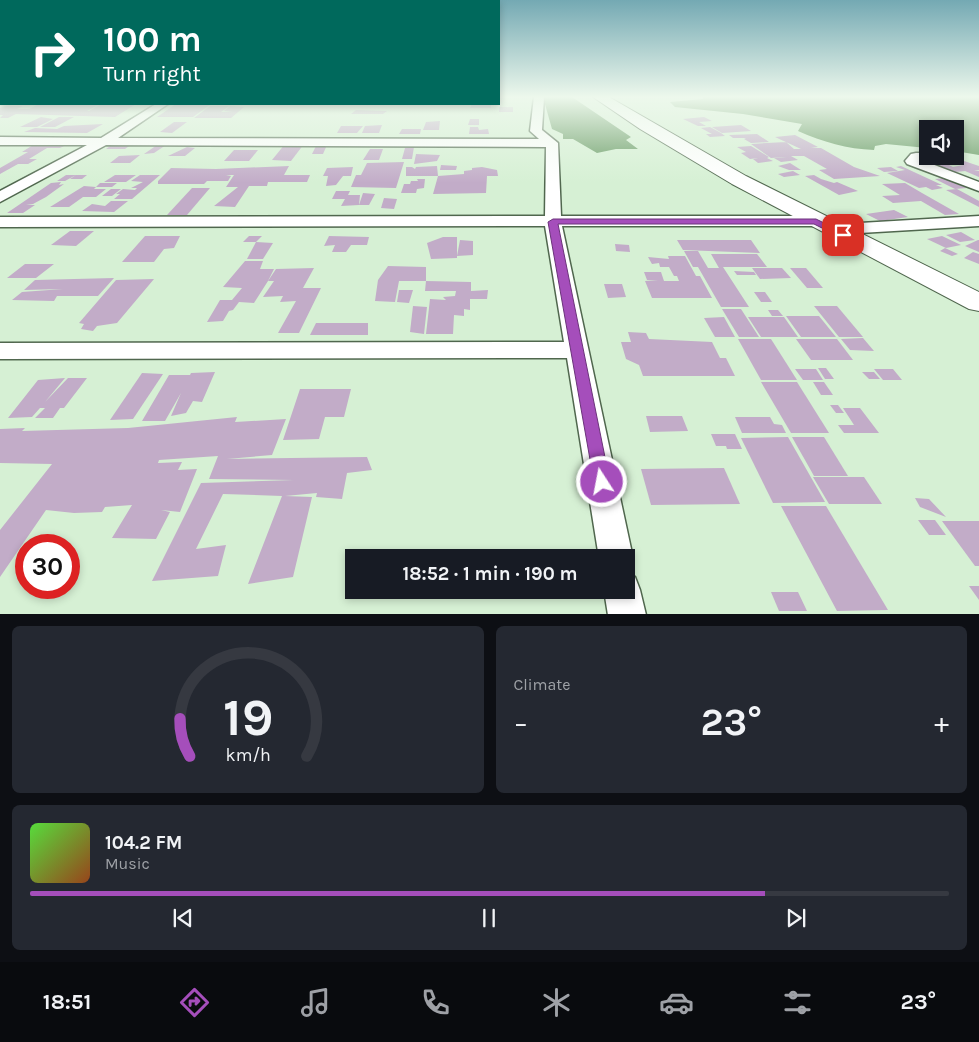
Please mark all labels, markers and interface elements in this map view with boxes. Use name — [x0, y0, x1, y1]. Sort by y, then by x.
text: 100 m — [103, 19, 202, 60]
icon: right — [20, 20, 85, 85]
text: Turn right — [103, 61, 201, 87]
map controls — [919, 120, 964, 165]
button: sound — [919, 120, 964, 165]
pin — [822, 214, 864, 256]
icon: arrive — [829, 221, 857, 249]
position arrow — [575, 455, 627, 507]
speed limit sign: 30 — [15, 534, 80, 599]
text: 18:52 · 1 min · 190 m — [402, 563, 578, 585]
text: Climate — [514, 675, 571, 694]
text: 19 — [223, 687, 273, 748]
text: 23° — [701, 700, 762, 745]
text: − — [514, 706, 528, 739]
text: + — [934, 706, 949, 739]
text: km/h — [225, 745, 270, 766]
text: 104.2 FM — [105, 832, 182, 854]
text: Music — [105, 854, 150, 873]
icon: previous — [169, 904, 197, 932]
icon: pause — [475, 904, 503, 932]
icon: next — [782, 904, 810, 932]
icon: directions — [177, 985, 212, 1020]
icon: music — [298, 985, 333, 1020]
icon: phone — [418, 985, 453, 1020]
icon: climate — [539, 985, 574, 1020]
icon: car — [659, 985, 694, 1020]
icon: filters — [780, 985, 815, 1020]
text: 18:51 — [43, 989, 91, 1015]
text: 23° — [901, 989, 936, 1015]

